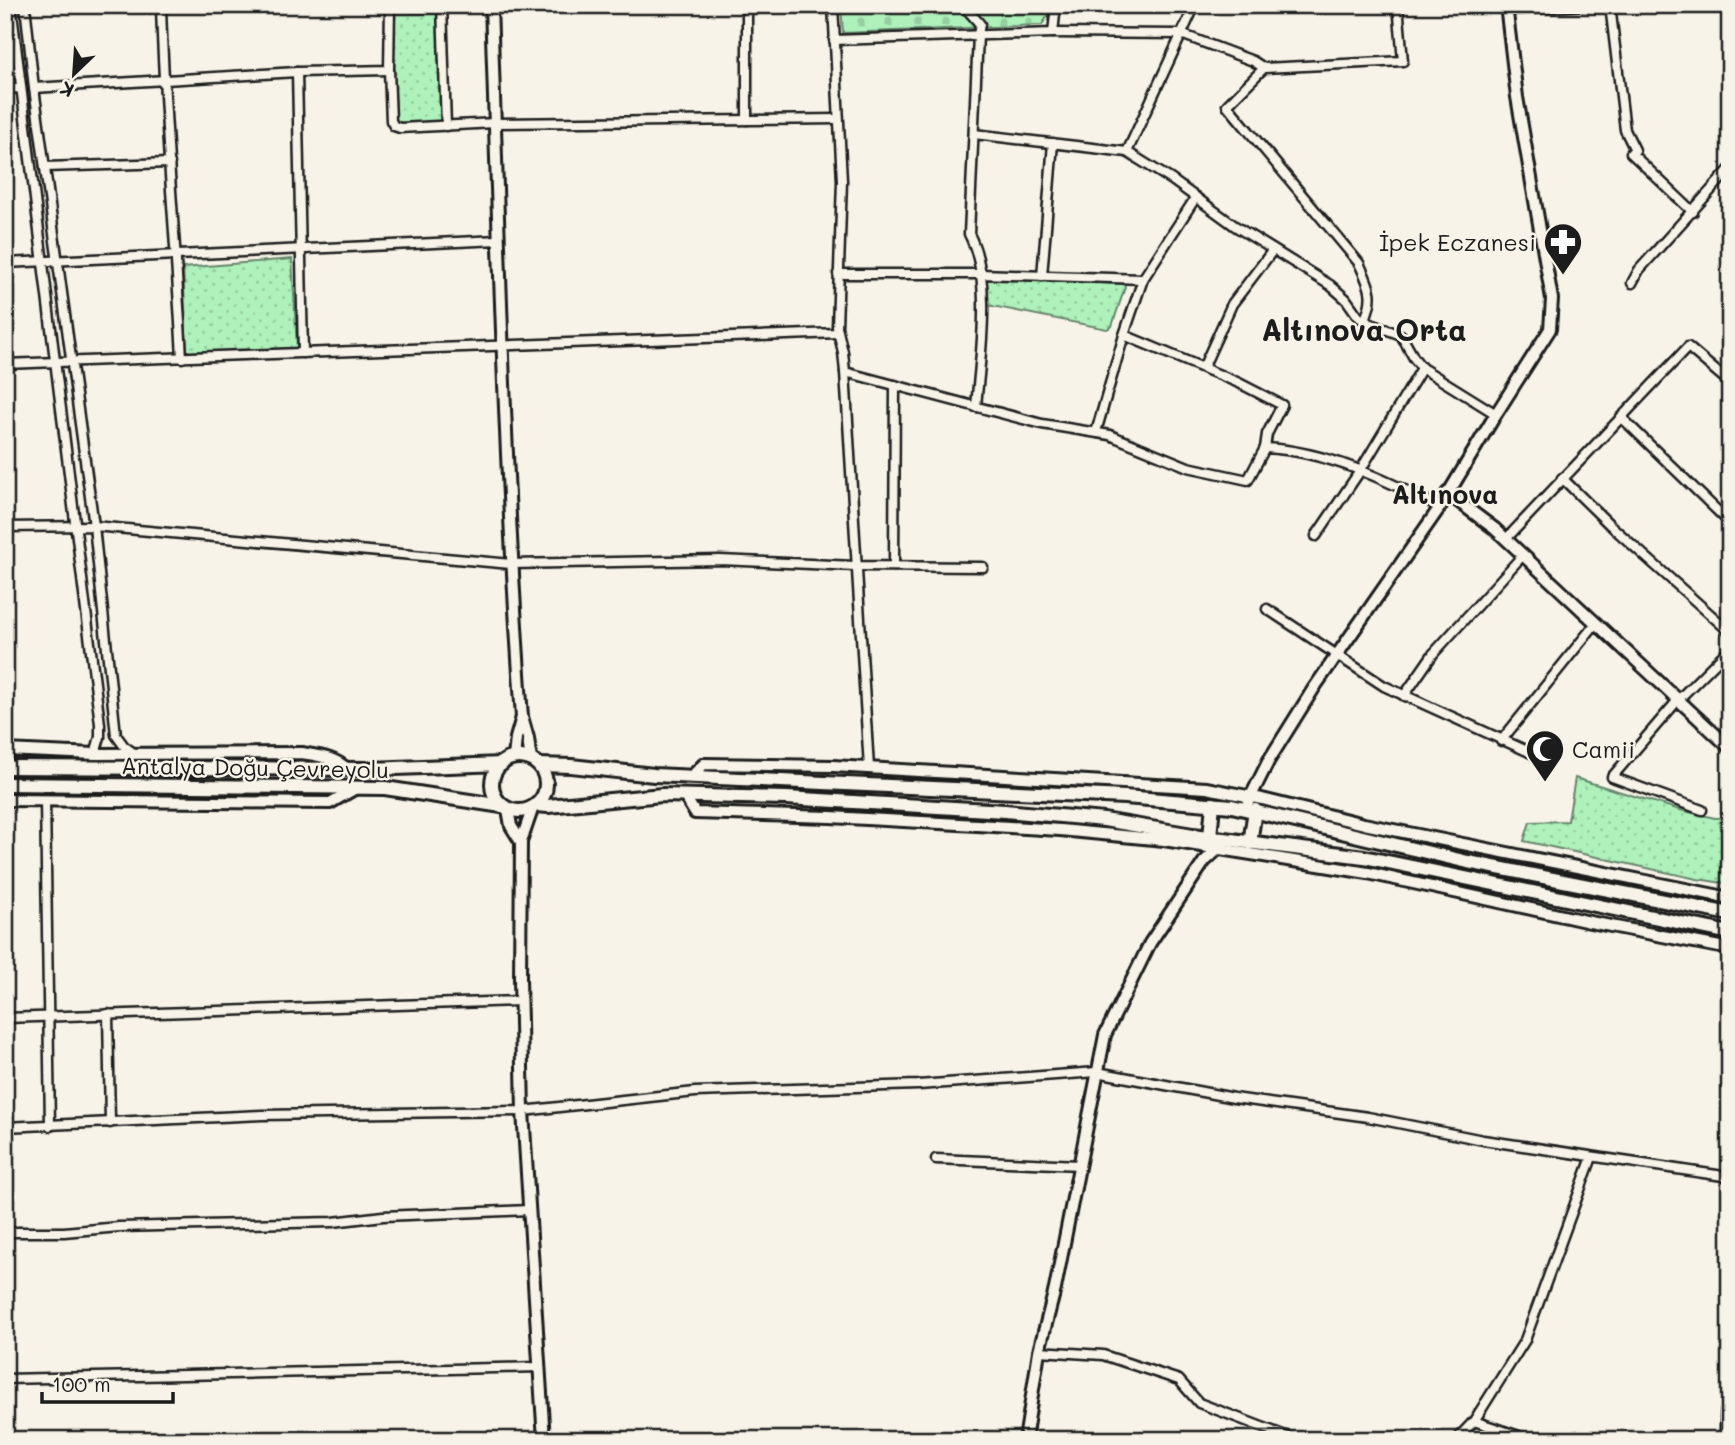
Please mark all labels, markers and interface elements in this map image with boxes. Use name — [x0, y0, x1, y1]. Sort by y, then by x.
north arrow — [38, 38, 108, 108]
text: K — [56, 76, 78, 104]
pharmacy icon: İpek Eczanesi — [1542, 221, 1584, 276]
place label: İpek Eczanesi — [1379, 227, 1536, 257]
district label: Altınova Orta — [1261, 309, 1467, 349]
district label: Altınova — [1392, 477, 1498, 511]
mosque icon: Camii — [1524, 728, 1566, 783]
place label: Camii — [1572, 734, 1635, 764]
street label: Antalya Doğu Çevreyolu — [121, 750, 389, 784]
scale bar — [42, 1361, 173, 1405]
text: 100 m — [52, 1370, 111, 1397]

